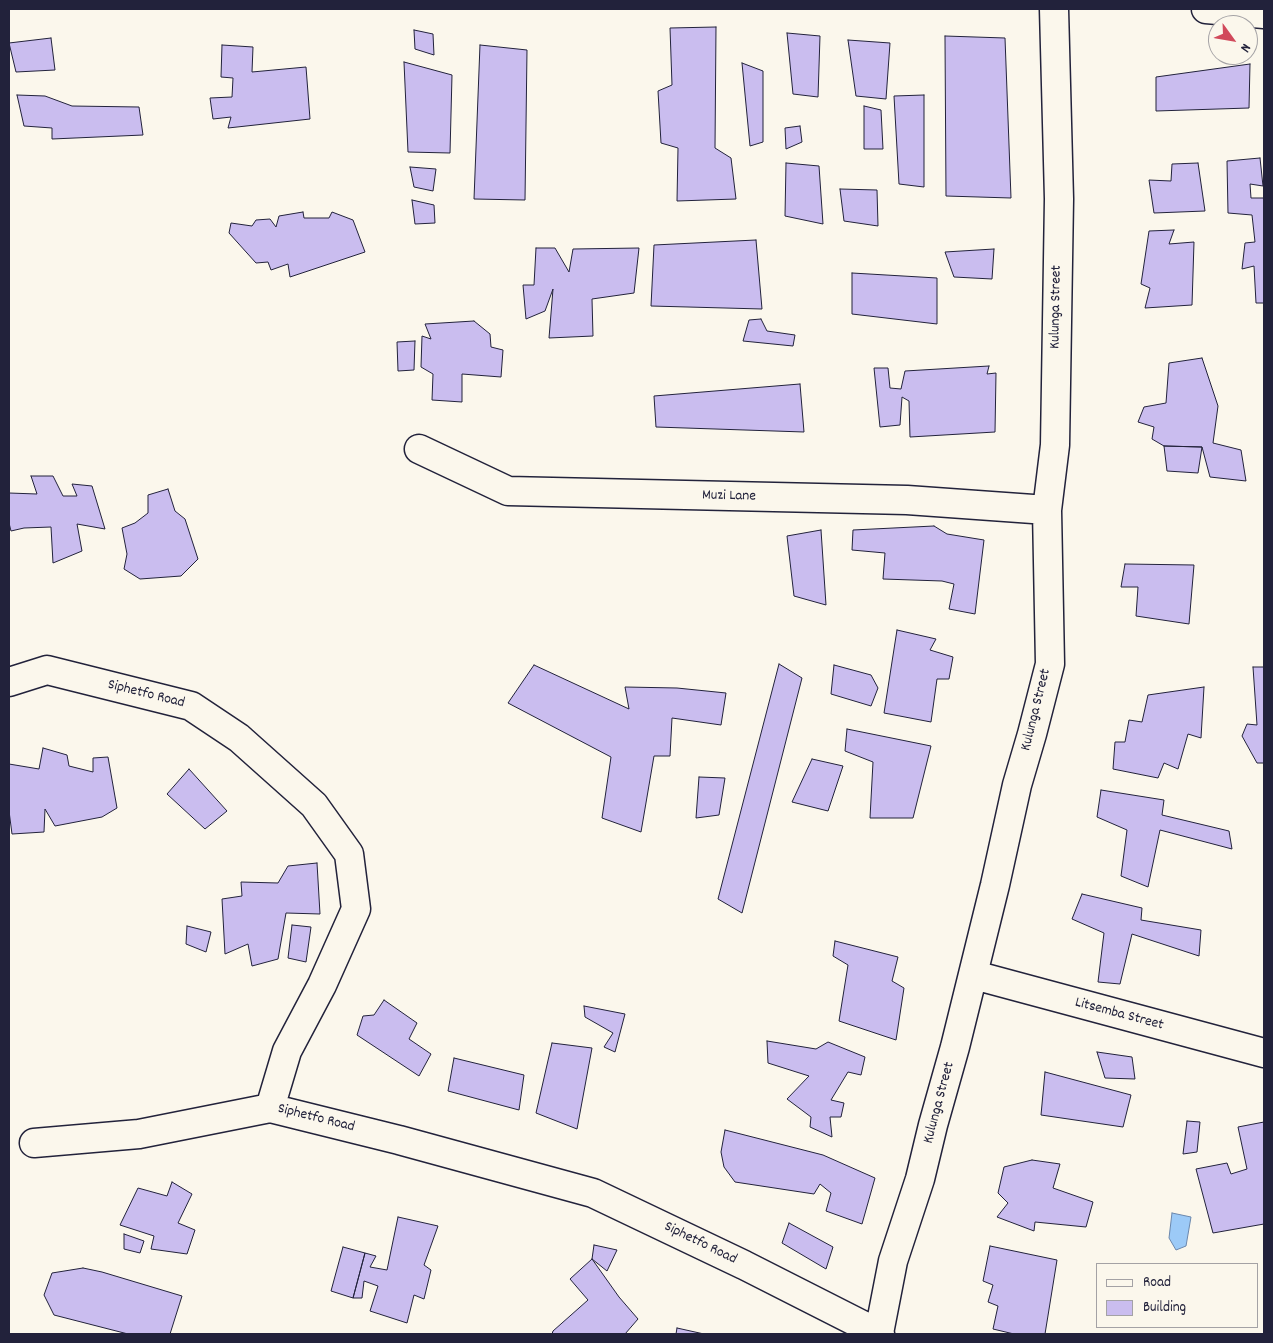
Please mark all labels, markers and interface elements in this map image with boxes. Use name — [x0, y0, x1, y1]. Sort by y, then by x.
north arrow — [1208, 15, 1258, 65]
text: N — [1235, 39, 1255, 56]
street label: Kulunga Street — [1047, 265, 1067, 349]
street label: Muzi Lane — [702, 488, 756, 506]
street label: Kulunga Street — [1018, 667, 1056, 753]
street label: Siphetfo Road — [106, 677, 186, 713]
street label: Litsemba Street — [1073, 995, 1165, 1035]
street label: Kulunga Street — [920, 1060, 960, 1146]
street label: Siphetfo Road — [276, 1101, 356, 1137]
street label: Siphetfo Road — [661, 1219, 739, 1269]
legend — [1096, 1263, 1258, 1328]
text: Road — [1143, 1272, 1171, 1294]
text: Building — [1143, 1297, 1186, 1319]

